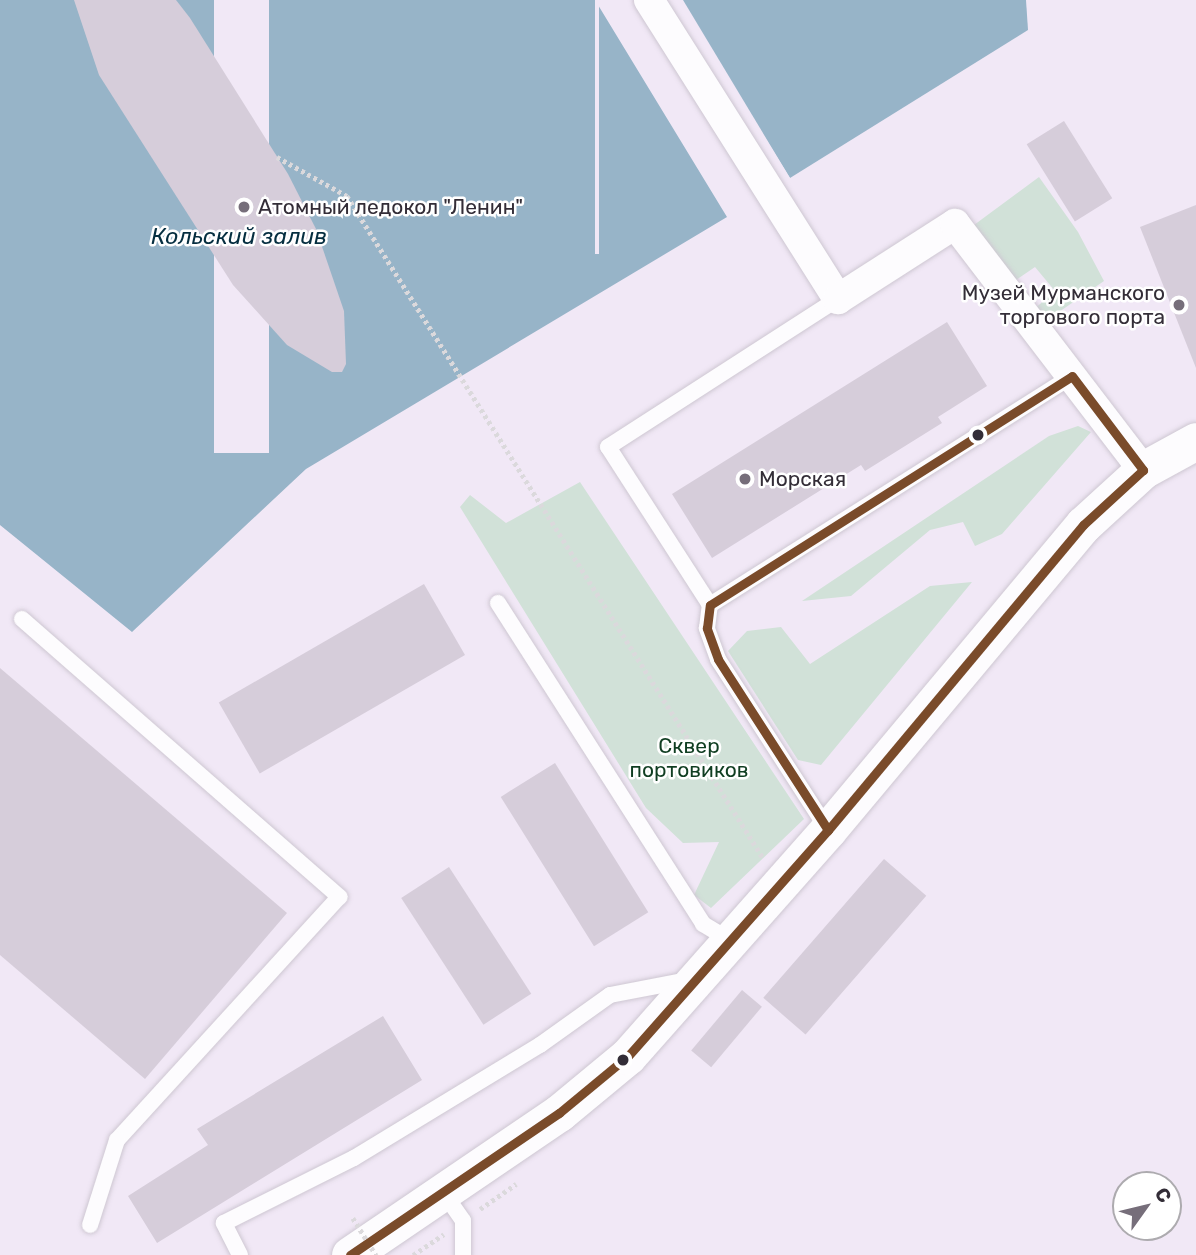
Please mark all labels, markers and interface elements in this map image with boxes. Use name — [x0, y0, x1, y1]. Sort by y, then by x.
place label: Атомный ледокол "Ленин" — [258, 194, 523, 220]
marker: Атомный ледокол "Ленин" — [236, 199, 252, 215]
water label: Кольский залив — [151, 222, 327, 250]
place label: Музей Мурманского торгового порта — [962, 280, 1165, 330]
marker: Музей Мурманского торгового порта — [1171, 297, 1187, 313]
unlabelled marker — [971, 428, 985, 442]
place label: Морская — [759, 466, 846, 492]
marker: Морская — [737, 471, 753, 487]
park label: Сквер портовиков — [630, 733, 748, 783]
unlabelled marker — [616, 1053, 630, 1067]
north arrow — [1112, 1171, 1182, 1241]
text: С — [1150, 1183, 1176, 1207]

